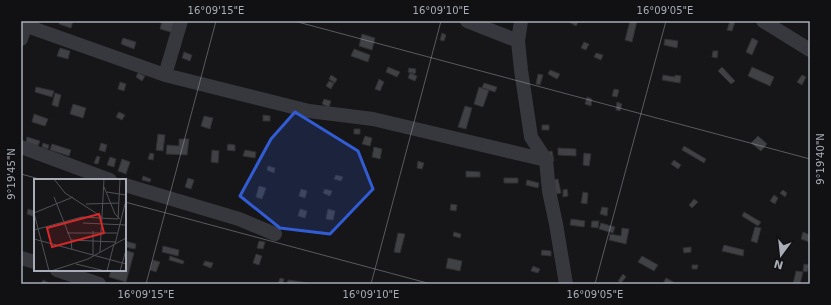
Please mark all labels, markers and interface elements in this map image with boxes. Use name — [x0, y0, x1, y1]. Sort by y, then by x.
text: 16°09'15"E — [188, 5, 244, 16]
text: 16°09'10"E — [413, 5, 469, 16]
text: 16°09'05"E — [637, 5, 693, 16]
text: 9°19'40"N — [815, 133, 826, 185]
text: 9°19'45"N — [6, 148, 17, 200]
inset map — [34, 179, 126, 271]
north arrow — [761, 235, 801, 275]
text: N — [772, 257, 785, 272]
text: 16°09'15"E — [118, 289, 174, 300]
text: 16°09'10"E — [343, 289, 399, 300]
text: 16°09'05"E — [567, 289, 623, 300]

